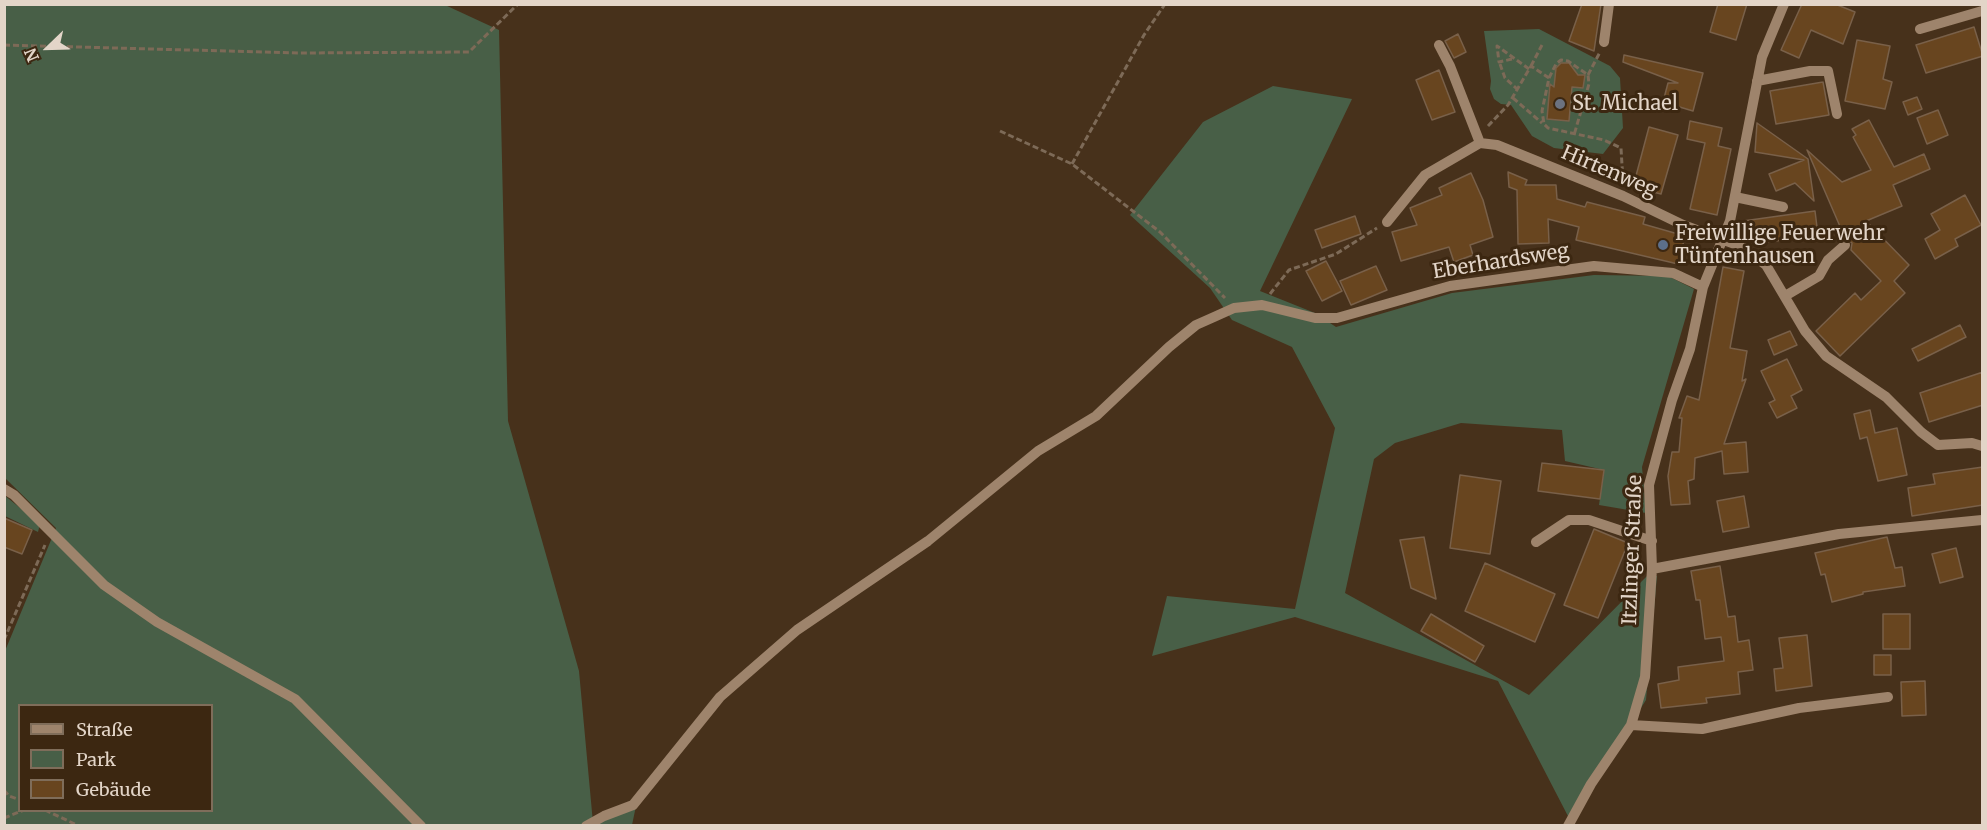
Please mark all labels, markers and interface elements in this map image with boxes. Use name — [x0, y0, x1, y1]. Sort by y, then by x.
north arrow — [18, 18, 78, 78]
text: N — [20, 45, 43, 65]
place label: St. Michael — [1572, 92, 1678, 116]
marker: St. Michael — [1553, 97, 1567, 111]
street label: Hirtenweg — [1558, 141, 1660, 203]
place label: Freiwillige Feuerwehr Tüntenhausen — [1675, 222, 1885, 269]
marker: Freiwillige Feuerwehr Tüntenhausen — [1656, 238, 1670, 252]
street label: Eberhardsweg — [1431, 239, 1571, 285]
street label: Itzlinger Straße — [1618, 475, 1648, 625]
legend — [18, 704, 213, 812]
text: Straße — [76, 718, 133, 741]
text: Park — [76, 748, 116, 771]
text: Gebäude — [76, 778, 151, 801]

